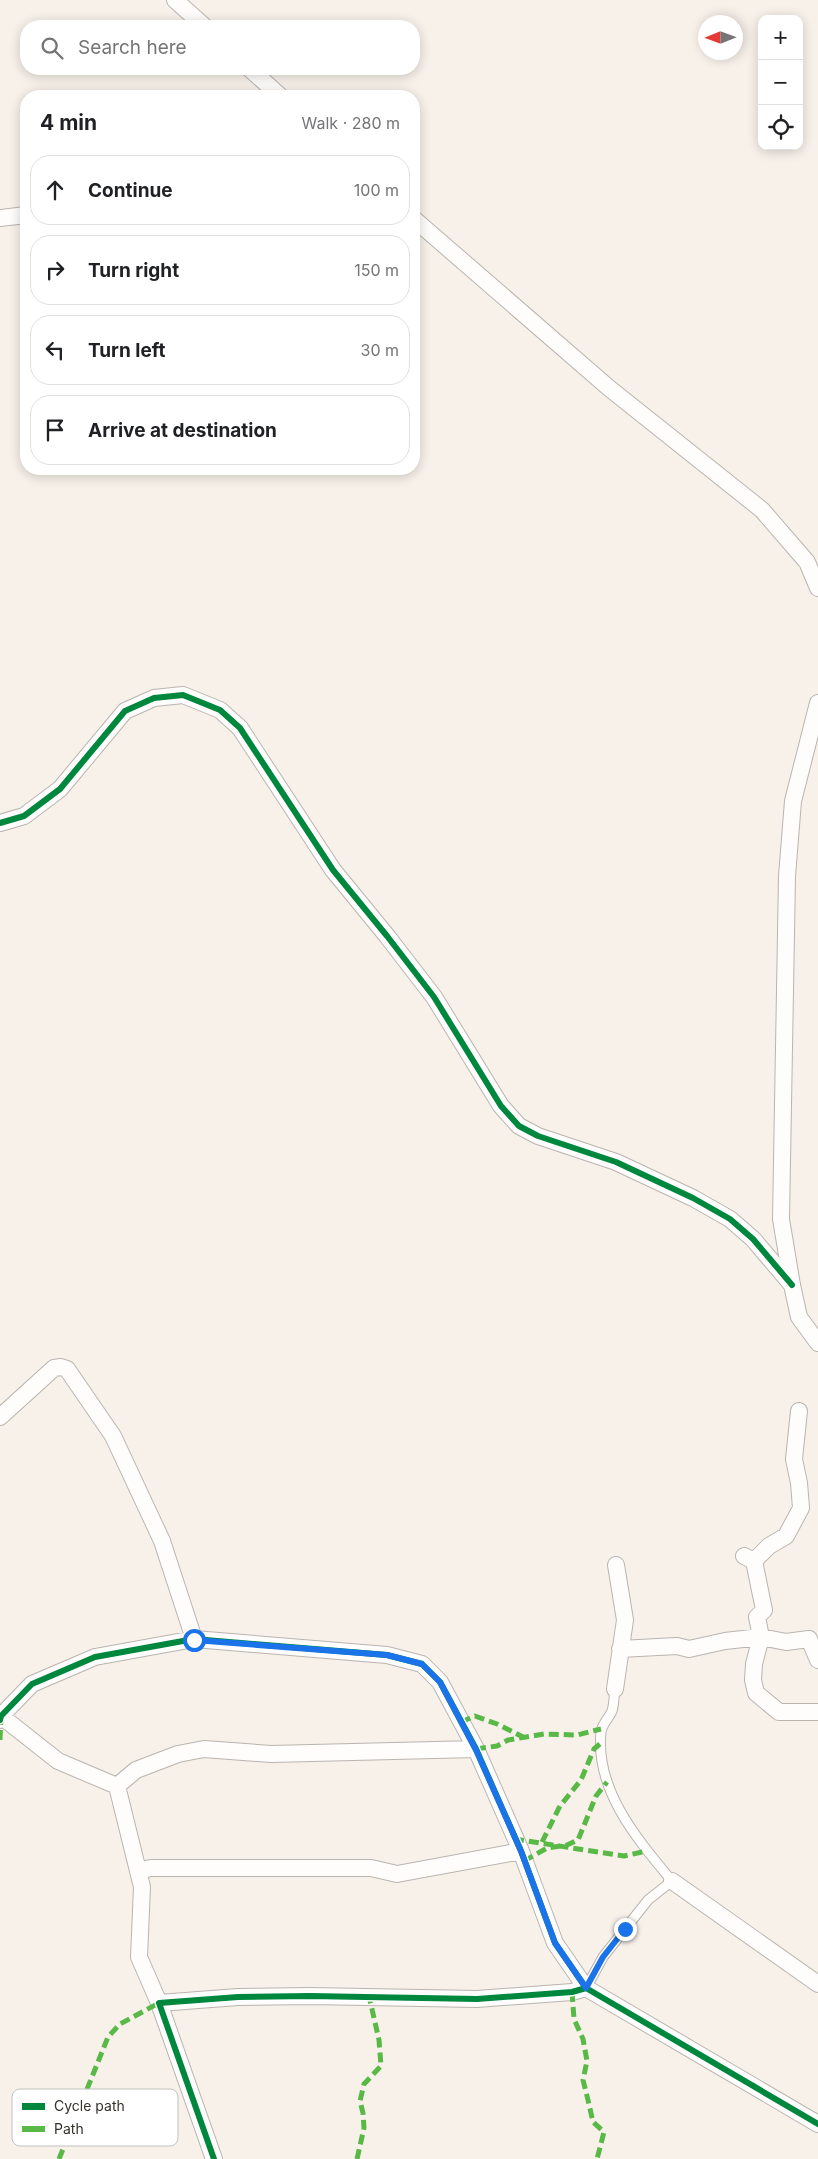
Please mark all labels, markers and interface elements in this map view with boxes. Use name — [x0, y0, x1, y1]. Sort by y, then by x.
north arrow — [698, 15, 743, 60]
map controls — [758, 15, 803, 150]
button: + — [758, 15, 803, 60]
search box — [20, 20, 420, 75]
icon: search — [38, 34, 66, 62]
text: Search here — [78, 36, 187, 59]
button: − — [758, 60, 803, 105]
button: locate — [758, 105, 803, 150]
text: 4 min — [40, 110, 97, 135]
text: Walk · 280 m — [302, 113, 400, 133]
icon: ahead — [41, 176, 69, 204]
text: Continue — [88, 179, 173, 202]
text: 100 m — [354, 180, 399, 200]
icon: right — [41, 256, 69, 284]
text: Turn right — [88, 259, 179, 282]
text: 150 m — [354, 260, 399, 280]
icon: left — [41, 336, 69, 364]
text: Turn left — [88, 339, 166, 362]
text: 30 m — [361, 340, 399, 360]
icon: arrive — [41, 416, 69, 444]
text: Arrive at destination — [88, 419, 277, 442]
route start — [183, 1629, 206, 1652]
route end — [614, 1918, 637, 1941]
legend — [12, 2089, 178, 2146]
text: Cycle path — [54, 2097, 125, 2114]
text: Path — [54, 2120, 84, 2137]

